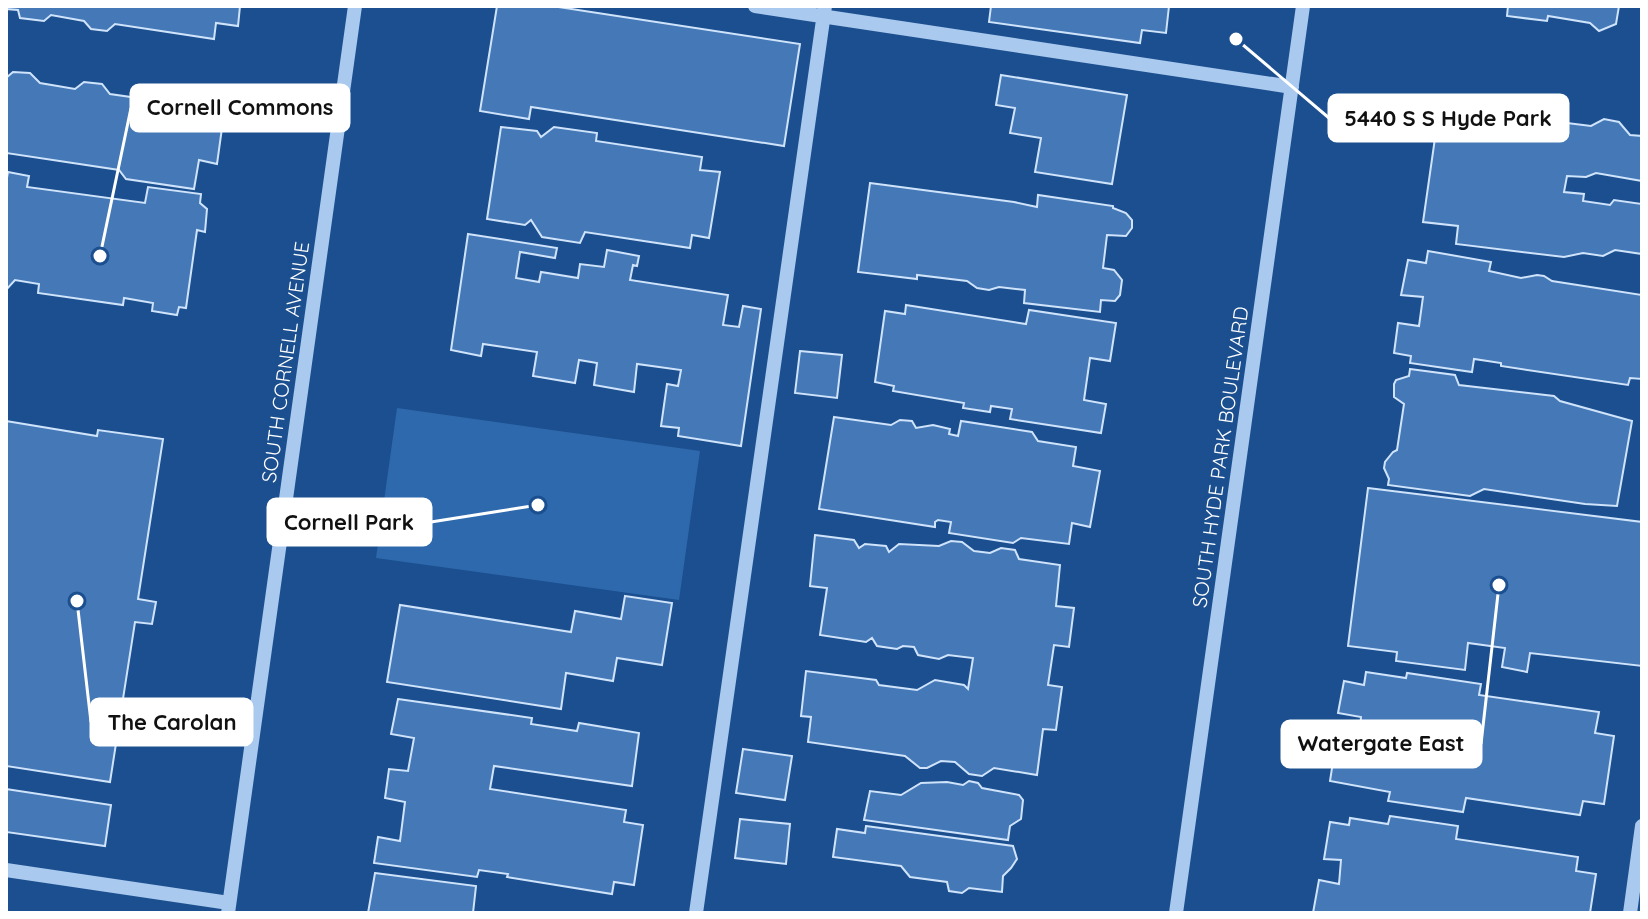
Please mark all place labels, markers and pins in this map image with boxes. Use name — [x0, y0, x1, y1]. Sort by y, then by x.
callout: Cornell Commons — [131, 85, 349, 131]
callout: 5440 S S Hyde Park — [1329, 95, 1568, 141]
callout: Cornell Park — [268, 499, 431, 545]
callout: The Carolan — [91, 699, 252, 745]
callout: Watergate East — [1282, 721, 1481, 767]

